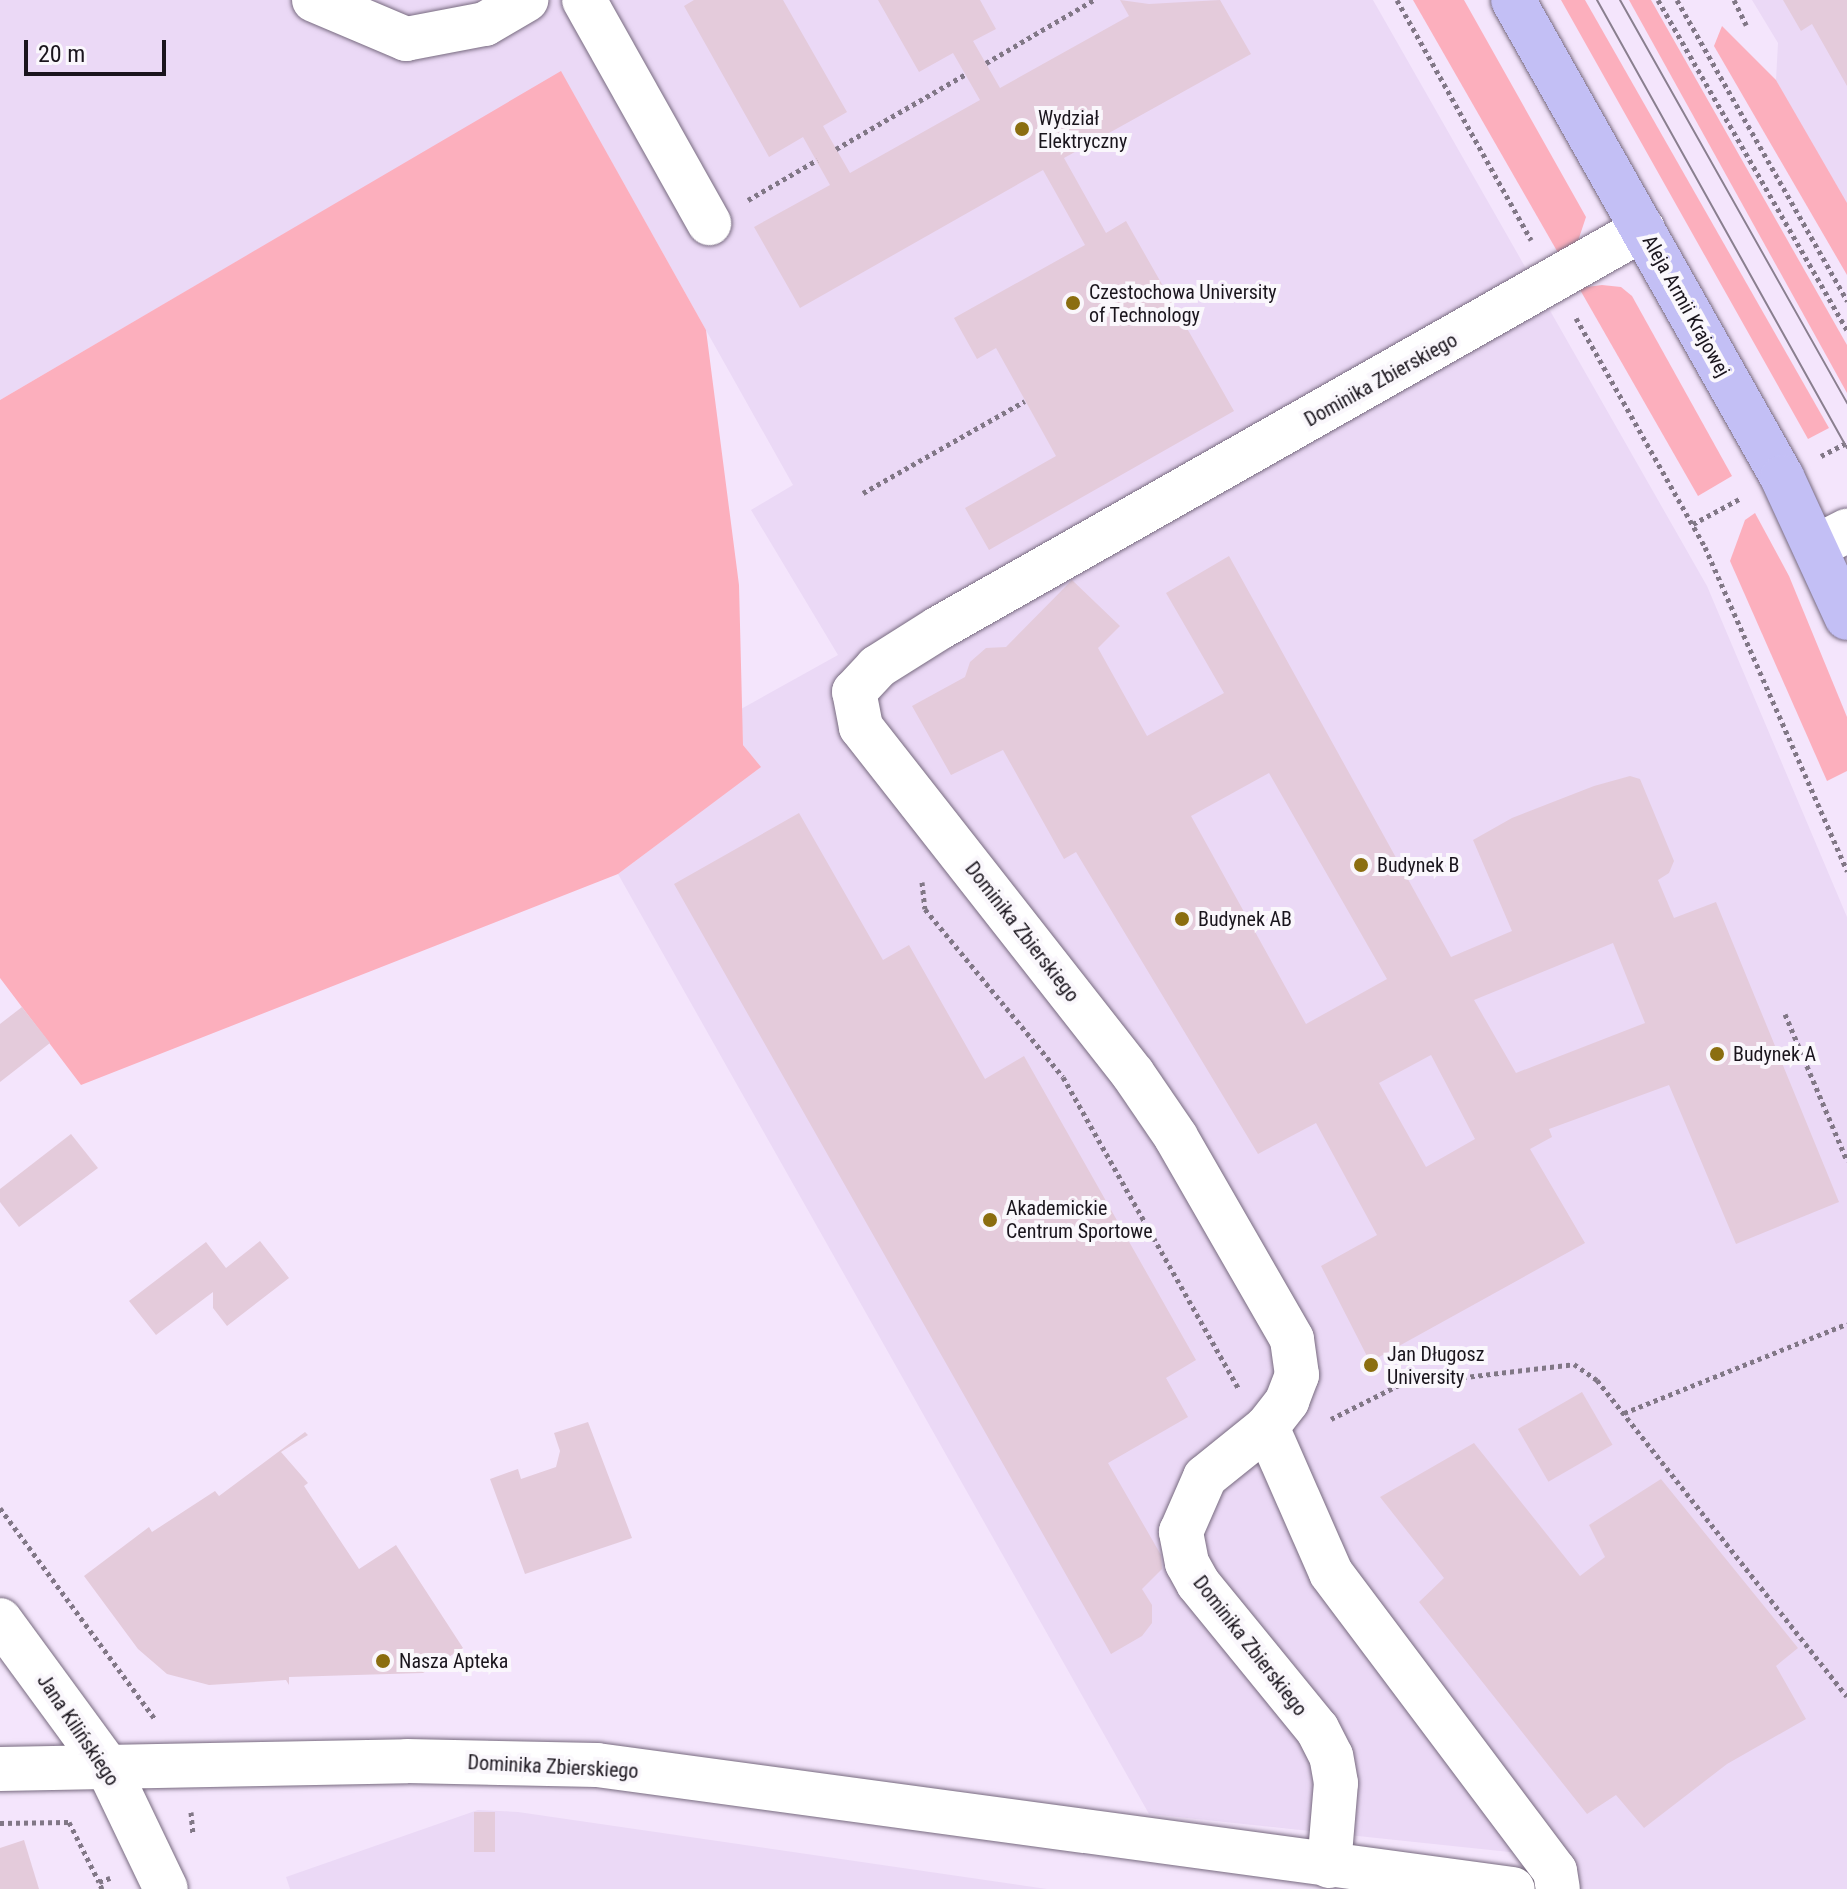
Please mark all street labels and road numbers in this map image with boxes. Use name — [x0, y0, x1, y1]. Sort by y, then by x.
street label: Aleja Armii Krajowej — [1637, 231, 1735, 381]
street label: Dominika Zbierskiego — [1300, 328, 1462, 432]
street label: Dominika Zbierskiego — [960, 857, 1084, 1007]
street label: Dominika Zbierskiego — [1188, 1571, 1312, 1721]
street label: Jana Kilińskiego — [32, 1670, 124, 1790]
street label: Dominika Zbierskiego — [467, 1751, 639, 1783]

